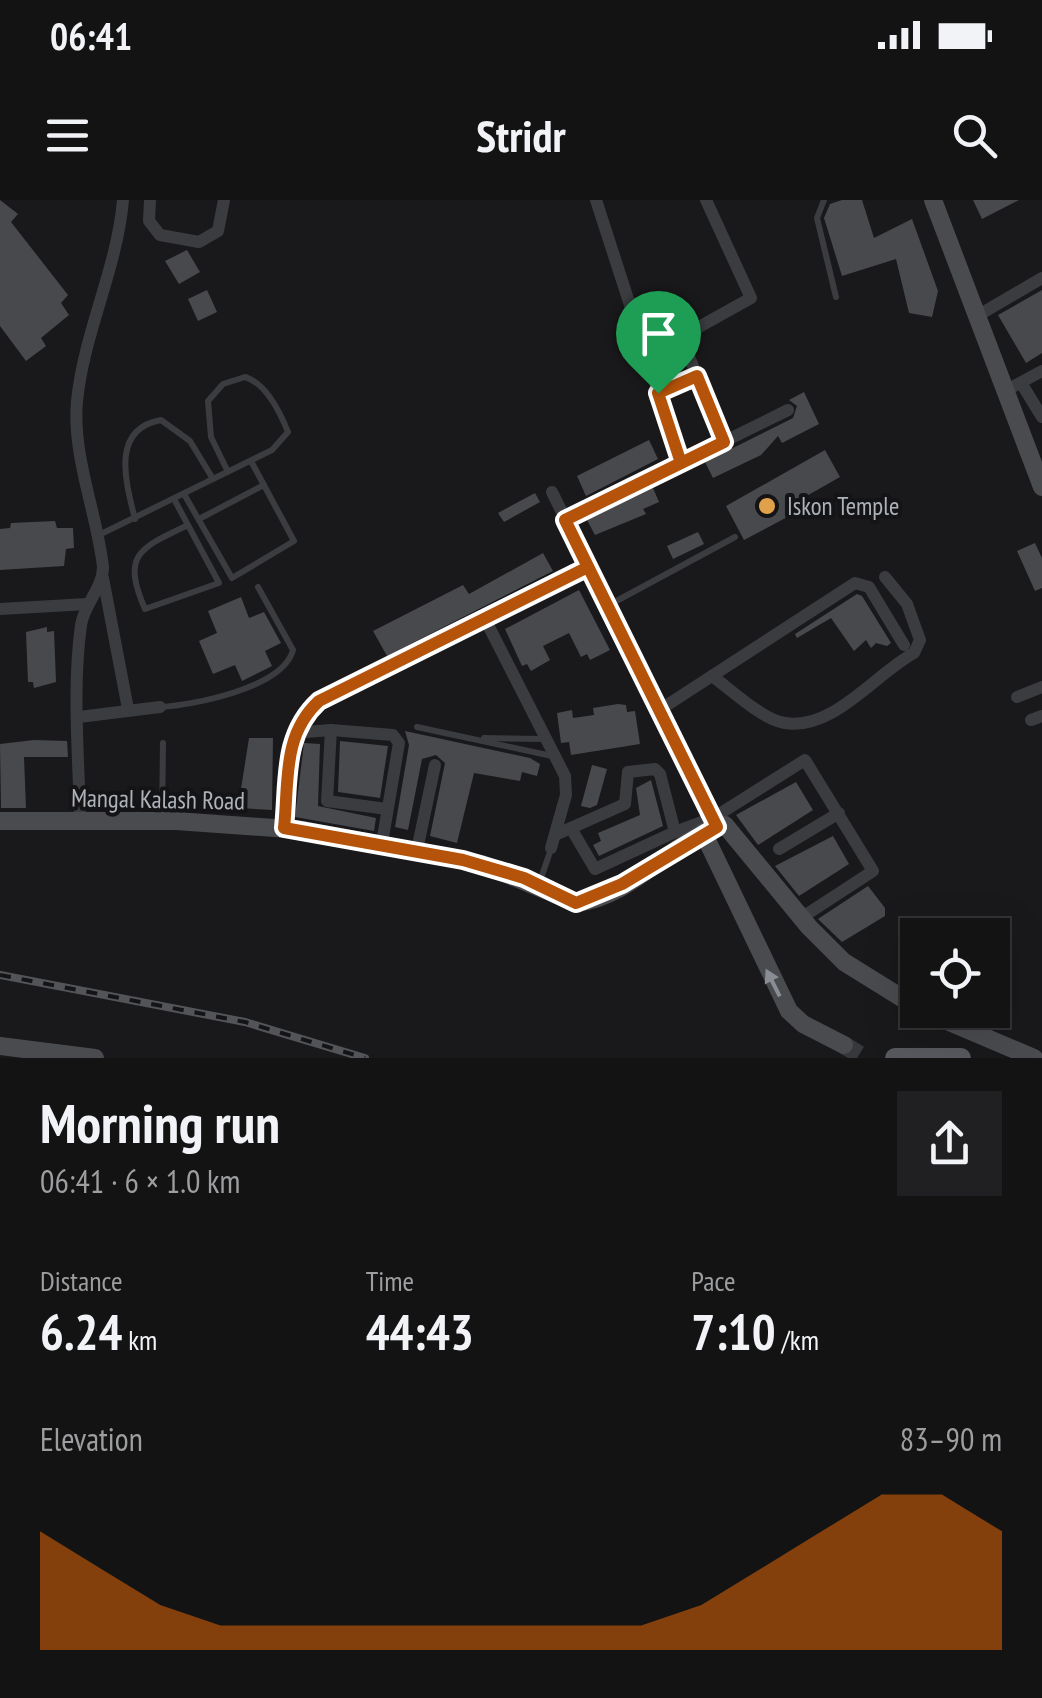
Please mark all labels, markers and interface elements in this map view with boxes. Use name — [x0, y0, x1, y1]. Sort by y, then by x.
text: 06:41 — [50, 11, 132, 60]
text: Stridr — [476, 106, 566, 164]
icon: menu — [40, 108, 95, 163]
icon: search — [947, 108, 1002, 163]
pin — [616, 291, 701, 394]
icon: arrive — [631, 306, 686, 361]
place label: Iskon Temple — [787, 490, 899, 522]
marker: Iskon Temple — [756, 495, 778, 517]
street label: Mangal Kalash Road — [71, 781, 245, 817]
map controls — [900, 918, 1010, 1028]
button: locate — [900, 918, 1010, 1028]
one-way arrow — [765, 968, 782, 997]
text: Morning run — [40, 1087, 280, 1158]
button: share — [897, 1091, 1002, 1196]
text: 06:41 · 6 × 1.0 km — [40, 1160, 240, 1202]
text: Distance — [40, 1262, 123, 1299]
text: Time — [366, 1262, 414, 1299]
text: Pace — [691, 1262, 735, 1299]
text: 6.24 — [40, 1299, 122, 1364]
text: 44:43 — [366, 1299, 474, 1364]
text: 7:10 — [691, 1299, 776, 1364]
text: km — [122, 1321, 157, 1358]
text: /km — [776, 1321, 819, 1358]
text: Elevation — [40, 1418, 143, 1460]
text: 83–90 m — [900, 1418, 1002, 1460]

